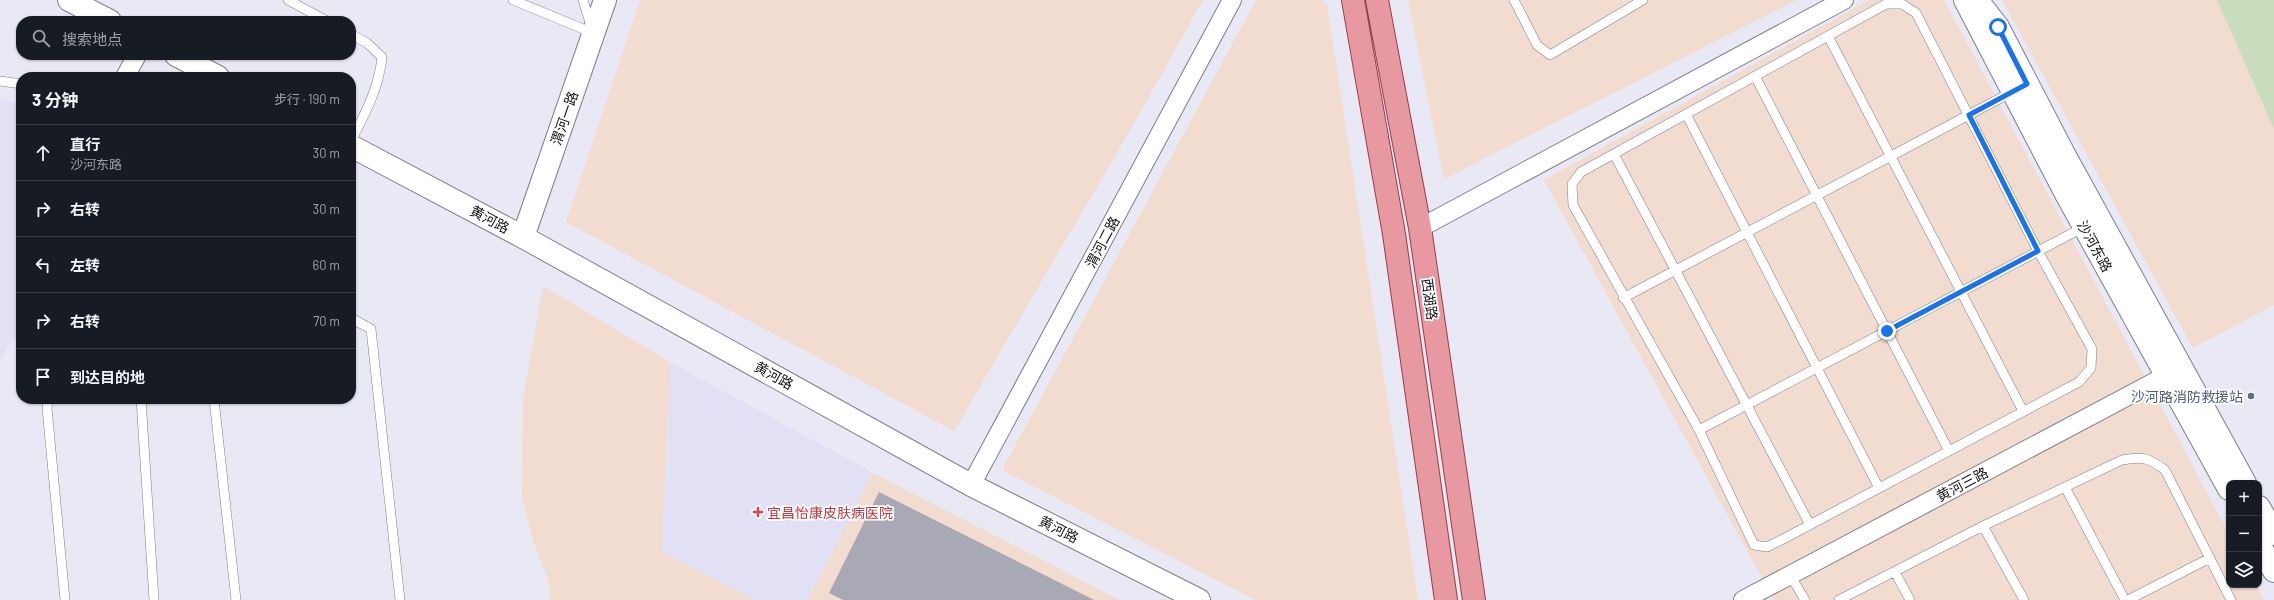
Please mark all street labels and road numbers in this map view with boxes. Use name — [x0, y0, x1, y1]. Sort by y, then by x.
street label: 渭河一路 — [547, 89, 581, 147]
street label: 黄河路 — [467, 202, 513, 236]
street label: 渭河二路 — [1081, 213, 1123, 271]
street label: 沙河东路 — [2074, 217, 2116, 275]
street label: 西湖路 — [1419, 277, 1441, 321]
street label: 黄河路 — [752, 357, 796, 393]
street label: 黄河三路 — [1933, 463, 1991, 505]
street label: 黄河路 — [1036, 512, 1082, 546]

